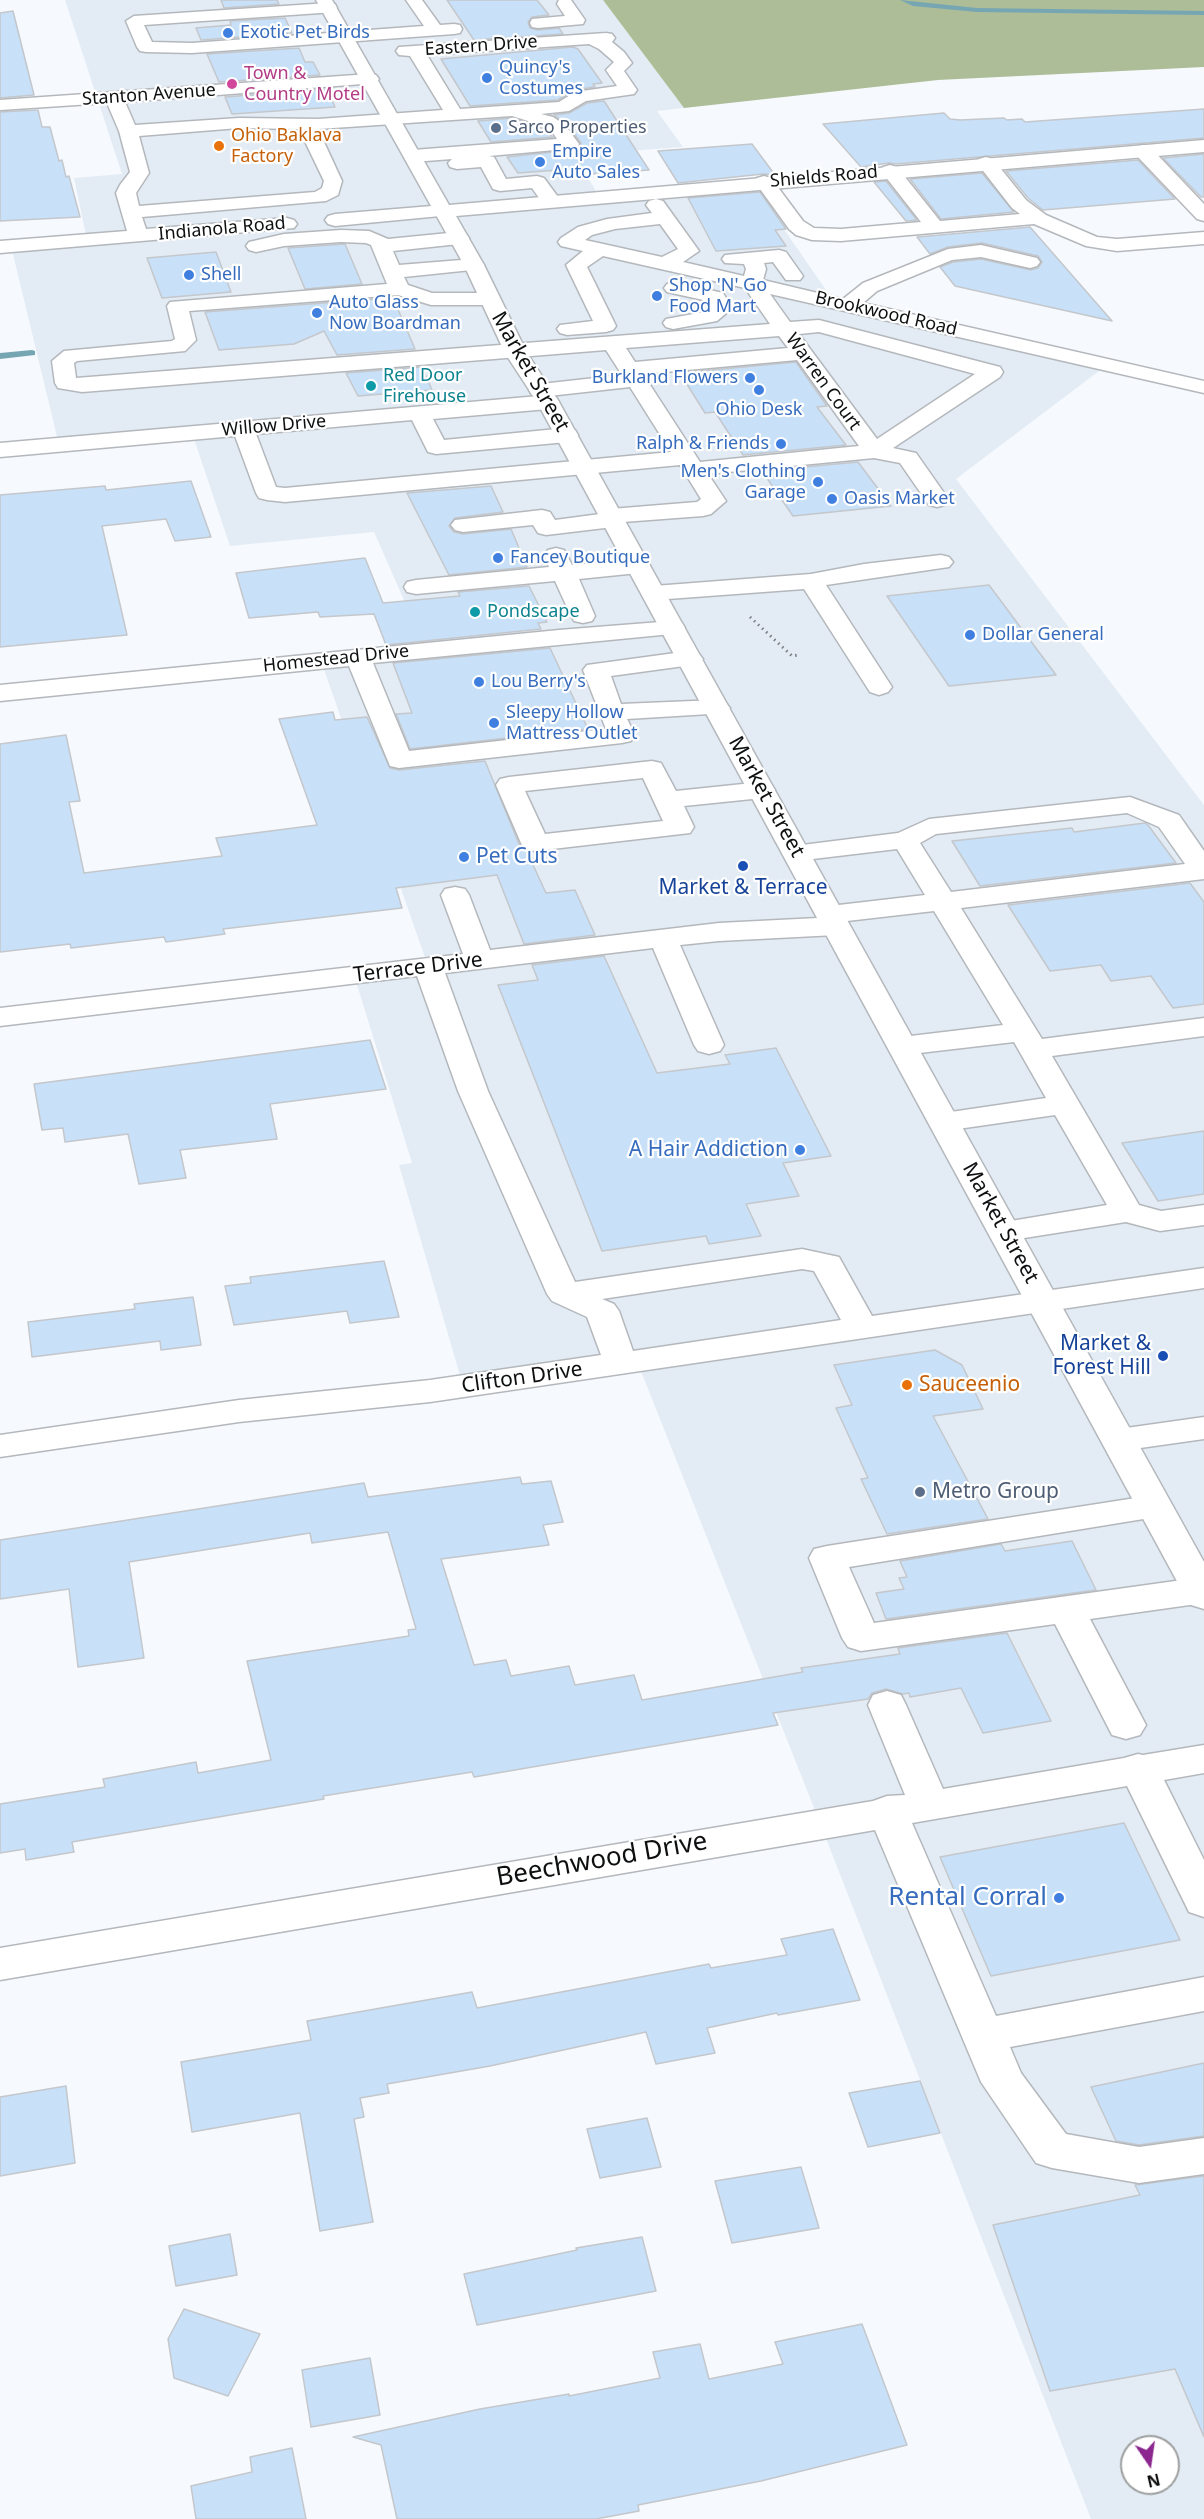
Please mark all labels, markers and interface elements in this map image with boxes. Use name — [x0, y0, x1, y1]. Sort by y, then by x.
place label: Exotic Pet Birds — [240, 22, 370, 44]
marker: Exotic Pet Birds — [221, 26, 235, 40]
street label: Eastern Drive — [424, 31, 538, 61]
place label: Quincy's Costumes — [499, 57, 583, 100]
place label: Town & Country Motel — [244, 63, 365, 106]
marker: Quincy's Costumes — [480, 71, 494, 85]
marker: Town & Country Motel — [225, 77, 239, 91]
street label: Stanton Avenue — [81, 80, 217, 110]
place label: Sarco Properties — [508, 117, 647, 139]
marker: Sarco Properties — [489, 121, 503, 135]
place label: Ohio Baklava Factory — [231, 125, 342, 168]
marker: Ohio Baklava Factory — [212, 139, 226, 153]
place label: Empire Auto Sales — [552, 141, 640, 184]
marker: Empire Auto Sales — [533, 155, 547, 169]
street label: Shields Road — [769, 162, 879, 192]
street label: Indianola Road — [157, 213, 287, 245]
place label: Shell — [201, 264, 241, 286]
marker: Shell — [182, 268, 196, 282]
place label: Shop 'N' Go Food Mart — [669, 275, 767, 318]
street label: Brookwood Road — [813, 287, 959, 341]
marker: Shop 'N' Go Food Mart — [650, 289, 664, 303]
place label: Auto Glass Now Boardman — [329, 292, 461, 334]
marker: Auto Glass Now Boardman — [310, 306, 324, 320]
street label: Market Street — [486, 308, 574, 436]
street label: Warren Court — [781, 329, 865, 435]
place label: Red Door Firehouse — [383, 365, 466, 407]
place label: Burkland Flowers — [592, 367, 738, 389]
marker: Burkland Flowers — [743, 371, 757, 385]
marker: Red Door Firehouse — [364, 379, 378, 393]
marker: Ohio Desk — [752, 383, 766, 397]
place label: Ohio Desk — [716, 399, 802, 421]
street label: Willow Drive — [221, 411, 327, 441]
place label: Ralph & Friends — [636, 433, 769, 455]
marker: Ralph & Friends — [774, 437, 788, 451]
place label: Men's Clothing Garage — [680, 461, 806, 504]
marker: Men's Clothing Garage — [811, 475, 825, 489]
place label: Oasis Market — [844, 488, 955, 510]
marker: Oasis Market — [825, 492, 839, 506]
place label: Fancey Boutique — [510, 547, 650, 569]
marker: Fancey Boutique — [491, 551, 505, 565]
place label: Pondscape — [487, 601, 580, 623]
marker: Pondscape — [468, 605, 482, 619]
place label: Dollar General — [982, 624, 1104, 646]
marker: Dollar General — [963, 628, 977, 642]
street label: Homestead Drive — [262, 641, 410, 677]
place label: Lou Berry's — [491, 671, 586, 693]
marker: Lou Berry's — [472, 675, 486, 689]
place label: Sleepy Hollow Mattress Outlet — [506, 702, 638, 744]
marker: Sleepy Hollow Mattress Outlet — [487, 716, 501, 730]
street label: Market Street — [722, 732, 810, 862]
place label: Pet Cuts — [476, 844, 557, 870]
marker: Pet Cuts — [457, 850, 471, 864]
marker: Market & Terrace — [736, 859, 750, 873]
place label: Market & Terrace — [658, 875, 828, 901]
street label: Terrace Drive — [352, 948, 484, 988]
place label: A Hair Addiction — [629, 1137, 788, 1163]
marker: A Hair Addiction — [793, 1143, 807, 1157]
street label: Market Street — [956, 1158, 1044, 1288]
place label: Market & Forest Hill — [1052, 1331, 1151, 1381]
marker: Market & Forest Hill — [1156, 1349, 1170, 1363]
street label: Clifton Drive — [460, 1357, 584, 1399]
place label: Sauceenio — [919, 1372, 1020, 1398]
marker: Sauceenio — [900, 1378, 914, 1392]
place label: Metro Group — [932, 1479, 1059, 1505]
marker: Metro Group — [913, 1485, 927, 1499]
street label: Beechwood Drive — [494, 1826, 710, 1894]
place label: Rental Corral — [888, 1882, 1047, 1914]
marker: Rental Corral — [1052, 1891, 1066, 1905]
north arrow — [1120, 2435, 1180, 2495]
text: N — [1145, 2468, 1162, 2493]

